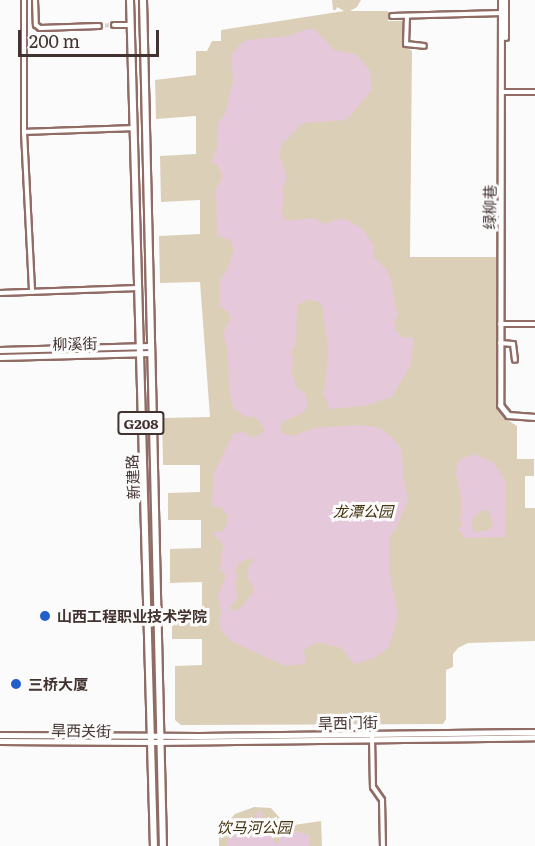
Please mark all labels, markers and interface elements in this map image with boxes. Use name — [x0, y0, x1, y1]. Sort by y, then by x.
scale bar — [21, 18, 162, 56]
text: 200 m — [29, 27, 80, 54]
street label: 绿柳巷 — [480, 184, 498, 230]
street label: 柳溪街 — [52, 334, 98, 352]
road number: G208 — [117, 412, 165, 434]
street label: 新建路 — [122, 454, 142, 500]
park label: 龙潭公园 — [333, 502, 393, 520]
place label: 山西工程职业技术学院 — [57, 607, 207, 625]
marker: 山西工程职业技术学院 — [38, 609, 52, 623]
place label: 三桥大厦 — [28, 675, 88, 693]
marker: 三桥大厦 — [9, 677, 23, 691]
street label: 旱西门街 — [318, 712, 378, 732]
street label: 旱西关街 — [51, 720, 111, 740]
park label: 饮马河公园 — [217, 818, 291, 836]

